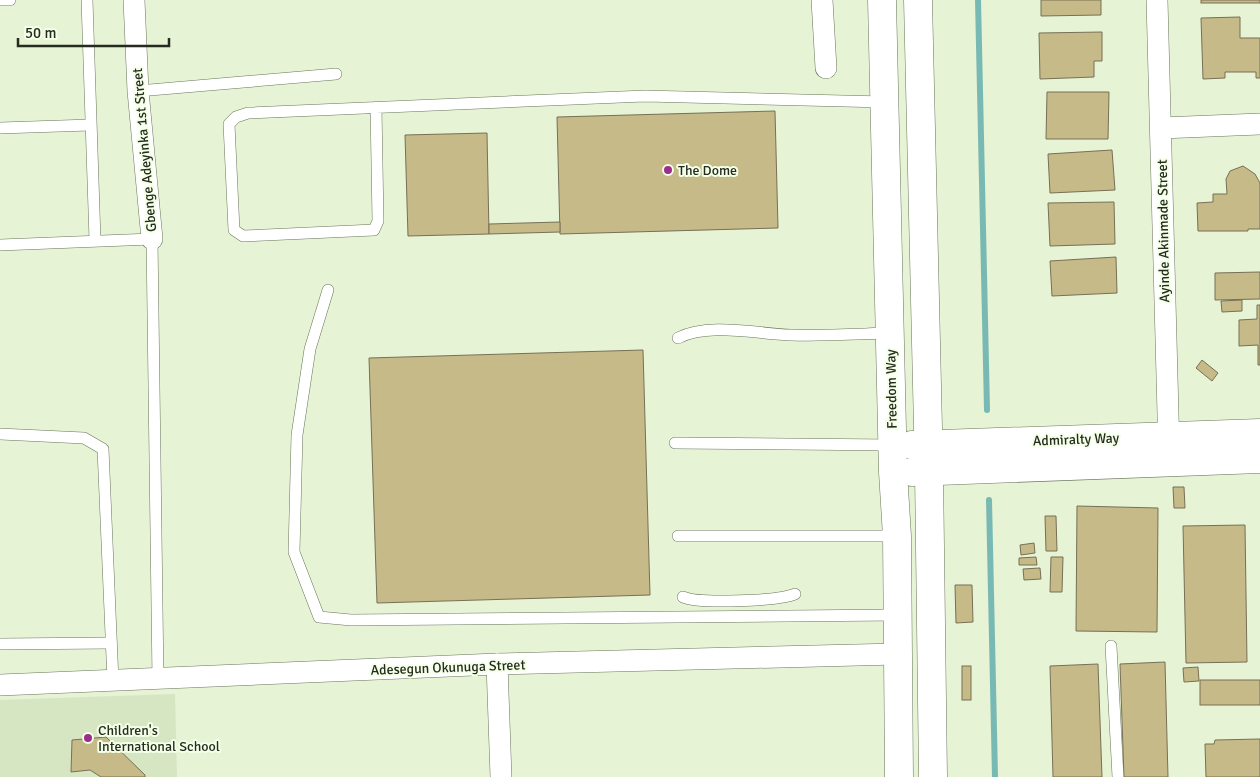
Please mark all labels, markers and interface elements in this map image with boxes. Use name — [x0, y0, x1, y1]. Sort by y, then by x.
scale bar — [18, 15, 169, 47]
text: 50 m — [25, 24, 56, 42]
street label: Gbenge Adeyinka 1st Street — [129, 67, 160, 233]
street label: Ayinde Akinmade Street — [1154, 159, 1173, 303]
place label: The Dome — [678, 162, 737, 179]
marker: The Dome — [662, 164, 674, 176]
street label: Freedom Way — [882, 349, 901, 429]
street label: Admiralty Way — [1033, 429, 1120, 450]
street label: Adesegun Okunuga Street — [370, 656, 526, 679]
place label: Children's International School — [98, 722, 220, 755]
marker: Children's International School — [82, 732, 94, 744]

